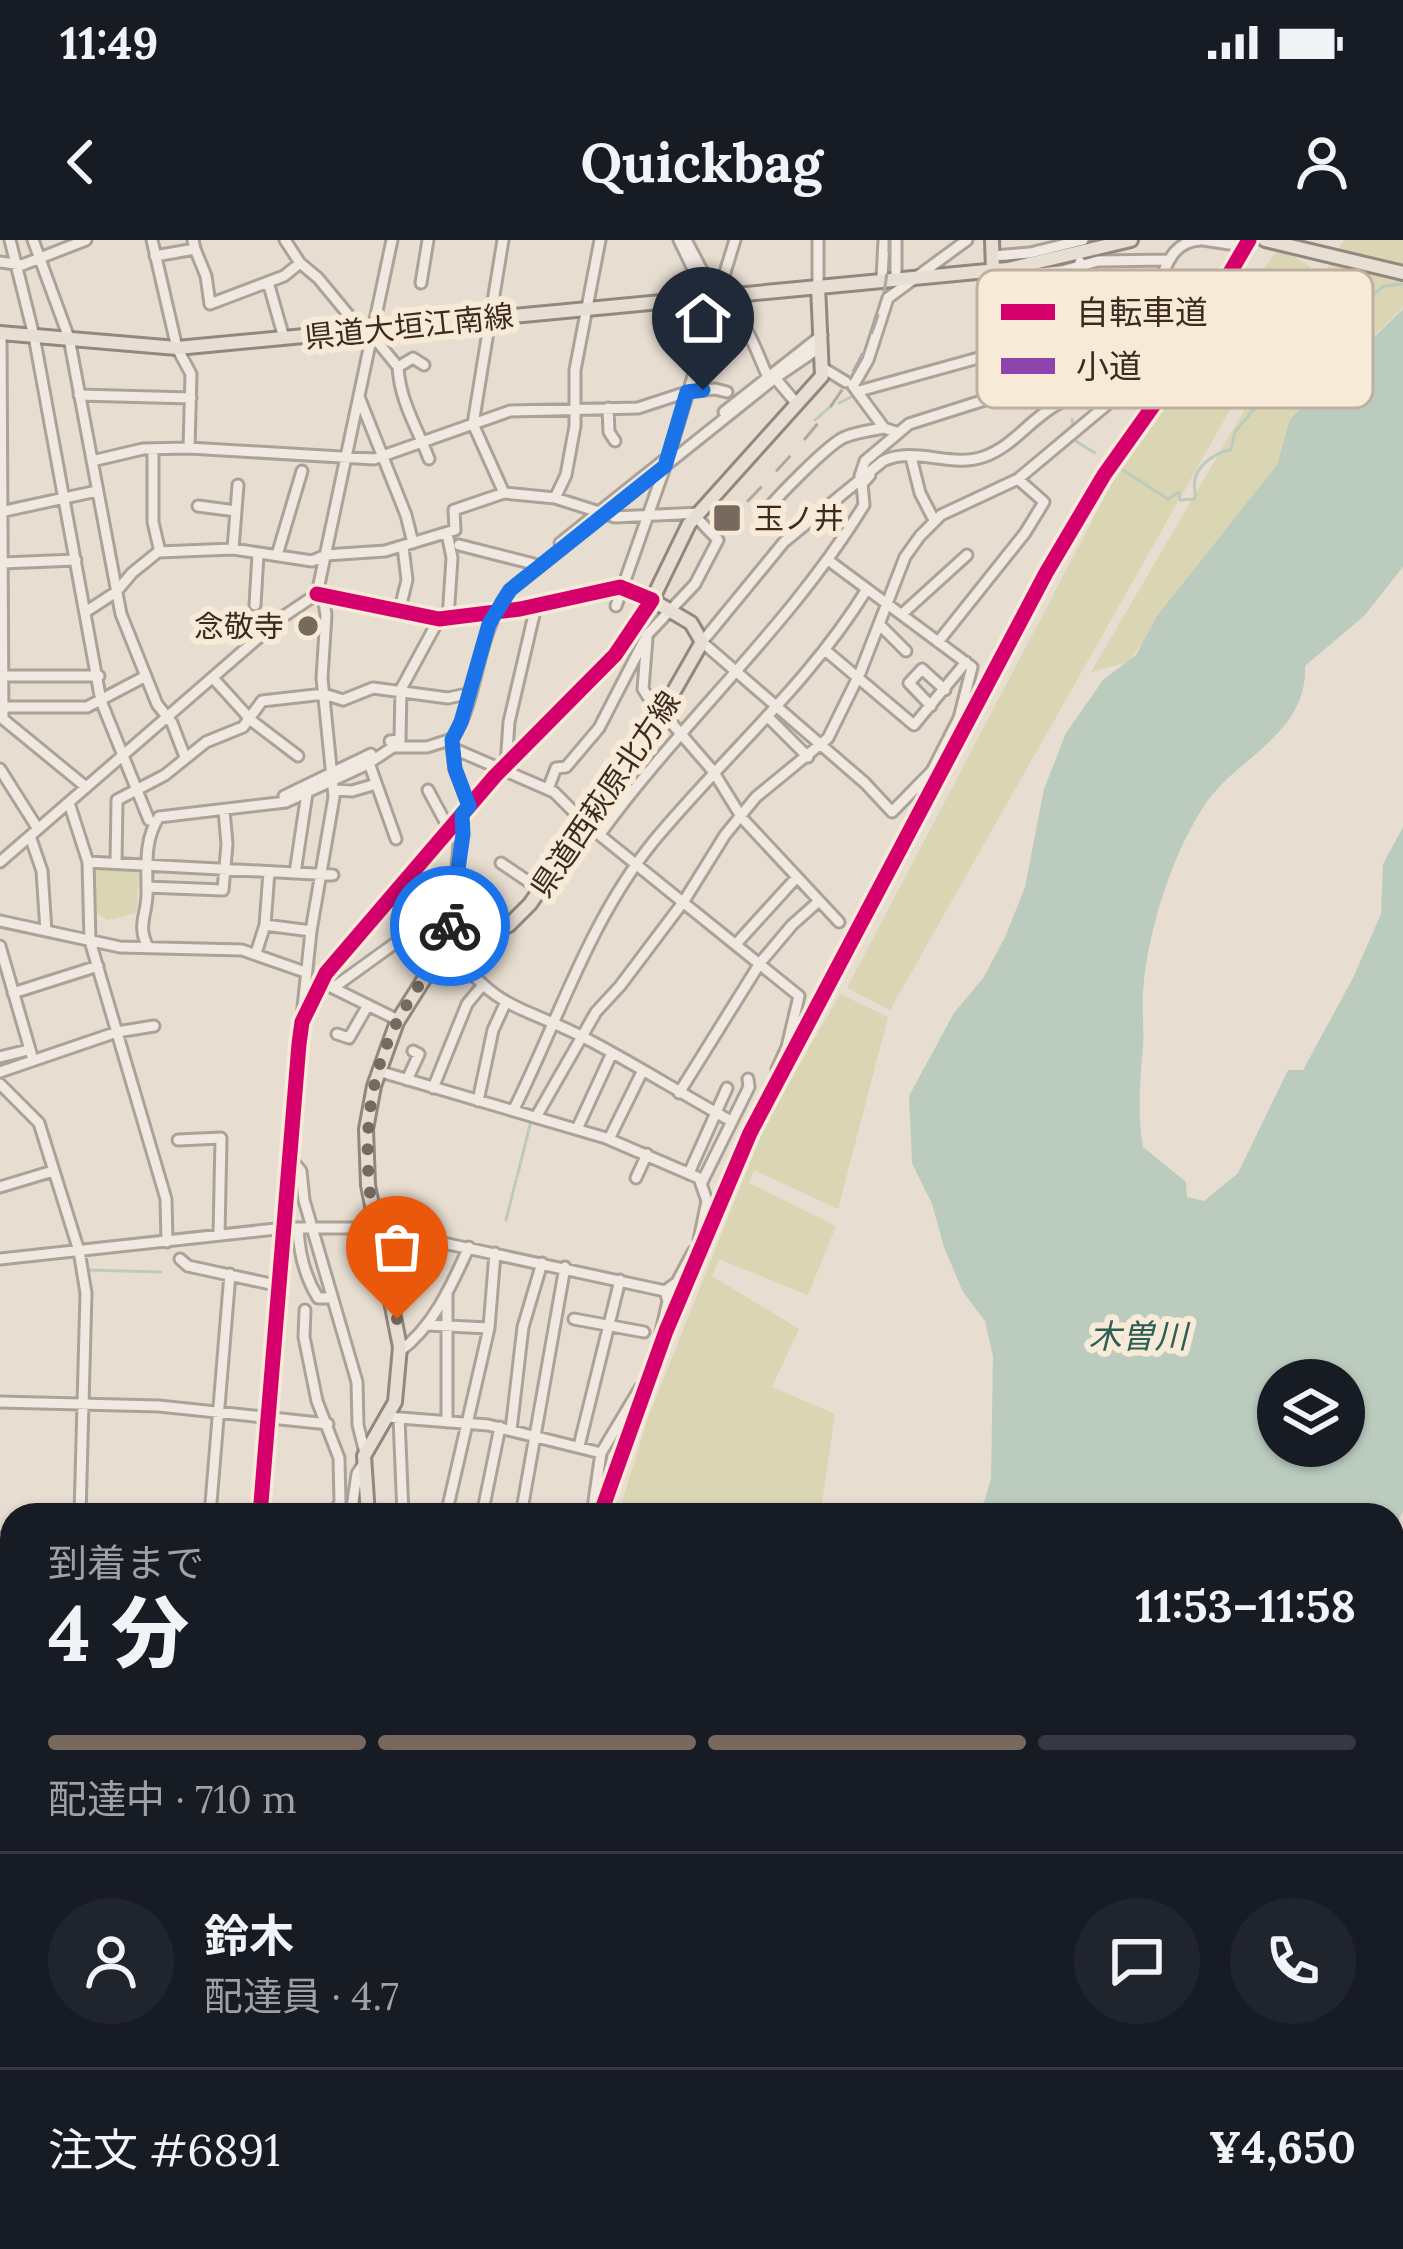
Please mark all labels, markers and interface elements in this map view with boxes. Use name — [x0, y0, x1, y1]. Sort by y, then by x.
text: 11:49 — [60, 14, 158, 71]
text: Quickbag — [581, 128, 822, 197]
icon: back — [48, 129, 114, 195]
icon: person — [1289, 129, 1355, 195]
pin — [652, 267, 754, 390]
legend — [977, 270, 1373, 408]
icon: home — [670, 285, 736, 351]
text: 自転車道 — [1076, 291, 1208, 333]
street label: 県道大垣江南線 — [303, 296, 515, 356]
text: 小道 — [1076, 345, 1142, 387]
place label: 玉ノ井 — [754, 499, 844, 537]
marker: 玉ノ井 — [711, 502, 743, 534]
place label: 念敬寺 — [194, 607, 284, 645]
marker: 念敬寺 — [295, 613, 321, 639]
street label: 県道西萩原北方線 — [522, 684, 688, 904]
courier — [390, 866, 510, 986]
icon: bike — [417, 893, 483, 959]
pin — [346, 1196, 448, 1319]
icon: bag — [364, 1214, 430, 1280]
water label: 木曽川 — [1089, 1315, 1191, 1357]
map controls — [1257, 1359, 1365, 1467]
button: layers — [1257, 1359, 1365, 1467]
text: 到着まで — [48, 1538, 204, 1588]
text: 11:53–11:58 — [1136, 1577, 1356, 1634]
text: 4 分 — [48, 1583, 189, 1682]
text: 配達中 · 710 m — [48, 1774, 297, 1824]
button: person — [48, 1898, 174, 2024]
button: chat — [1074, 1898, 1200, 2024]
button: phone — [1230, 1898, 1356, 2024]
text: 鈴木 — [204, 1907, 294, 1964]
text: 配達員 · 4.7 — [204, 1971, 399, 2021]
text: ¥4,650 — [1209, 2118, 1356, 2175]
text: 注文 #6891 — [48, 2121, 281, 2178]

